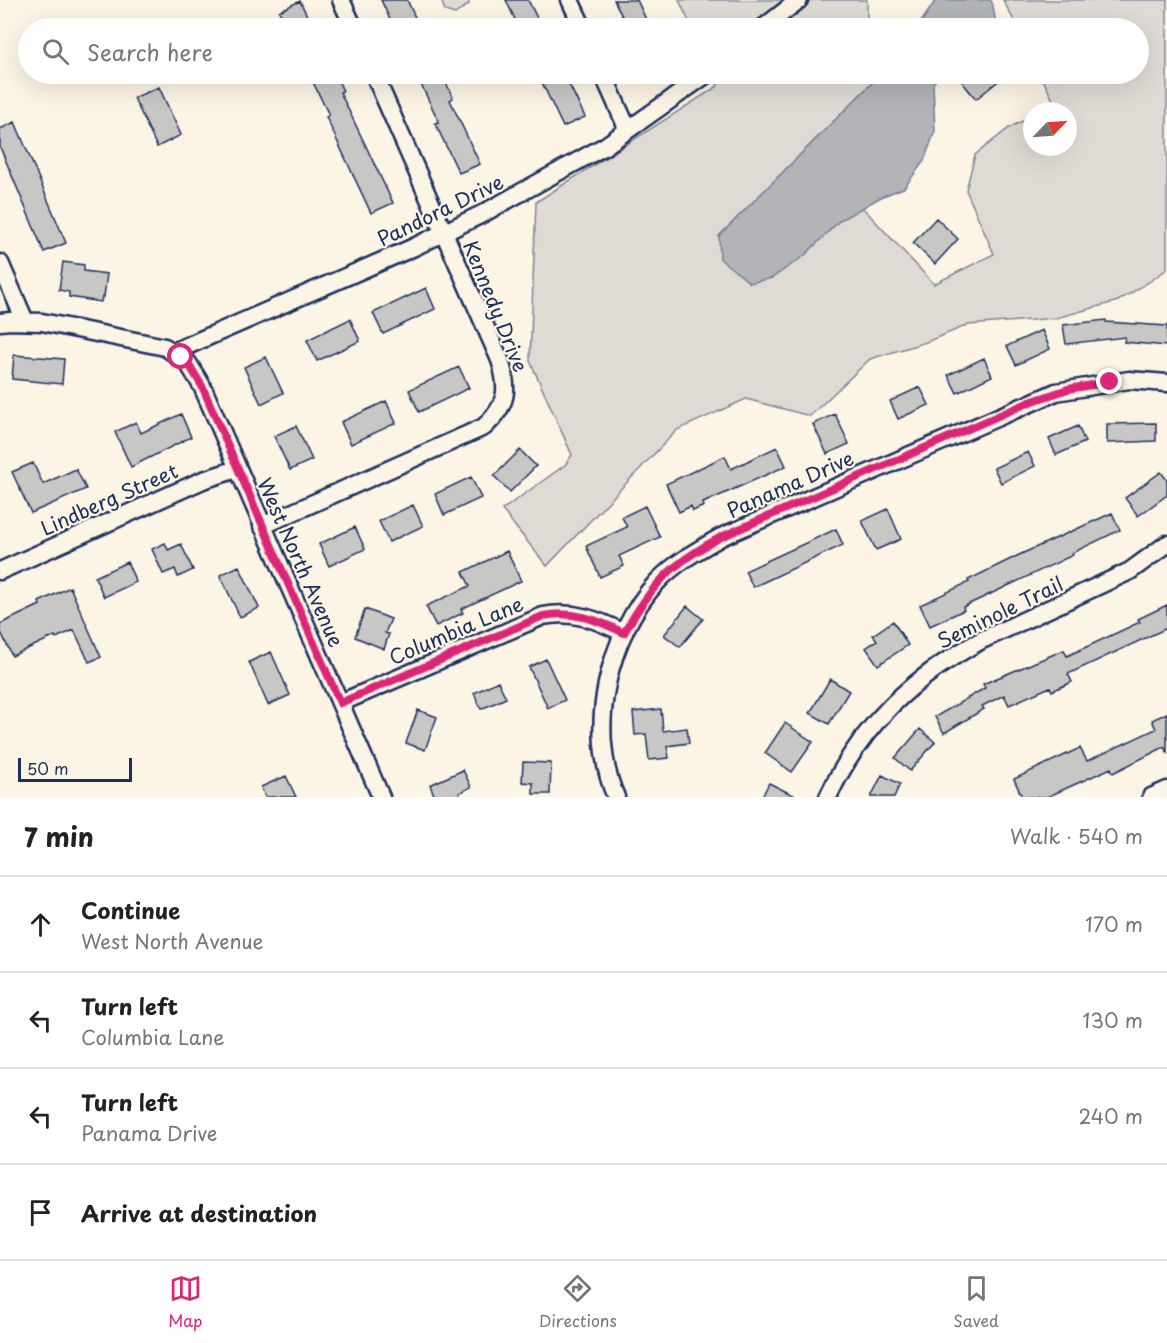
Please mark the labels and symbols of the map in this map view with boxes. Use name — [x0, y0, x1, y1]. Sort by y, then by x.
north arrow — [1023, 102, 1077, 156]
street label: Pandora Drive — [372, 166, 508, 254]
street label: Kennedy Drive — [456, 236, 536, 376]
route start — [167, 343, 193, 369]
route end — [1096, 368, 1122, 394]
street label: Panama Drive — [722, 443, 858, 525]
street label: Lindberg Street — [36, 455, 182, 543]
street label: West North Avenue — [250, 473, 352, 652]
street label: Seminole Trail — [932, 568, 1068, 656]
street label: Columbia Lane — [384, 588, 528, 672]
scale bar — [18, 755, 132, 782]

